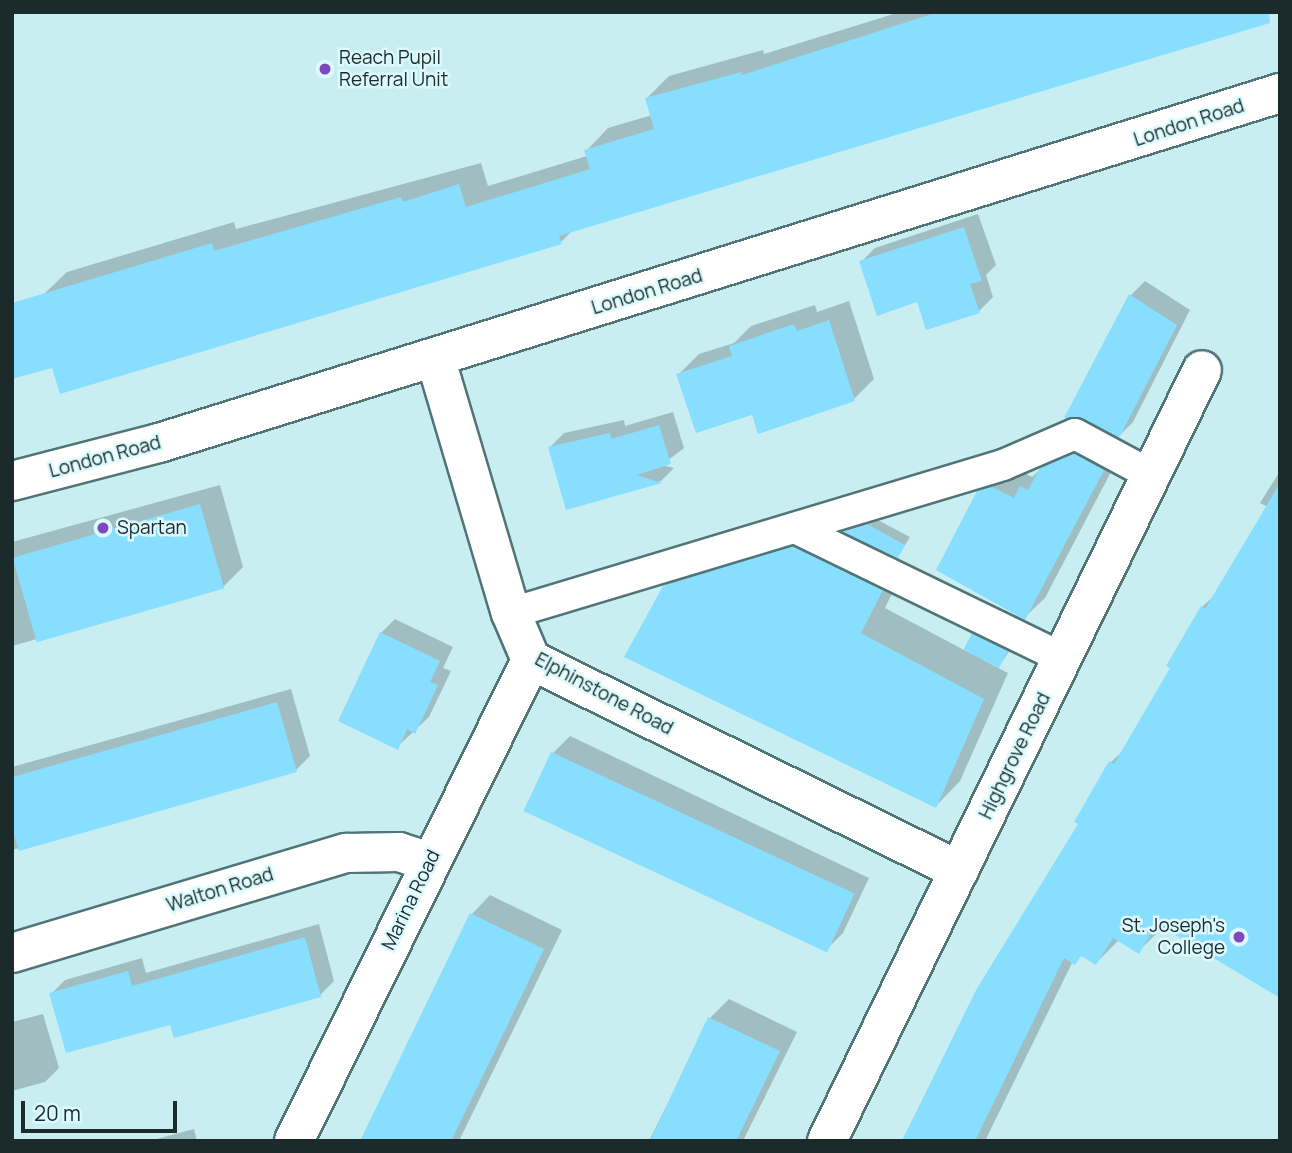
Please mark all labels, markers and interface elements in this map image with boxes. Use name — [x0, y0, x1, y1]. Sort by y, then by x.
place label: Reach Pupil Referral Unit — [339, 47, 448, 91]
marker: Reach Pupil Referral Unit — [317, 61, 333, 77]
street label: London Road — [1131, 94, 1247, 152]
street label: London Road — [589, 264, 705, 320]
street label: London Road — [47, 431, 163, 483]
place label: Spartan — [117, 517, 187, 539]
marker: Spartan — [95, 520, 111, 536]
street label: Elphinstone Road — [531, 648, 677, 740]
street label: Highgrove Road — [975, 689, 1055, 823]
street label: Marina Road — [377, 846, 445, 954]
street label: Walton Road — [164, 863, 276, 917]
place label: St. Joseph's College — [1122, 915, 1225, 959]
marker: St. Joseph's College — [1231, 929, 1247, 945]
scale bar — [24, 1086, 180, 1130]
text: 20 m — [34, 1099, 81, 1127]

